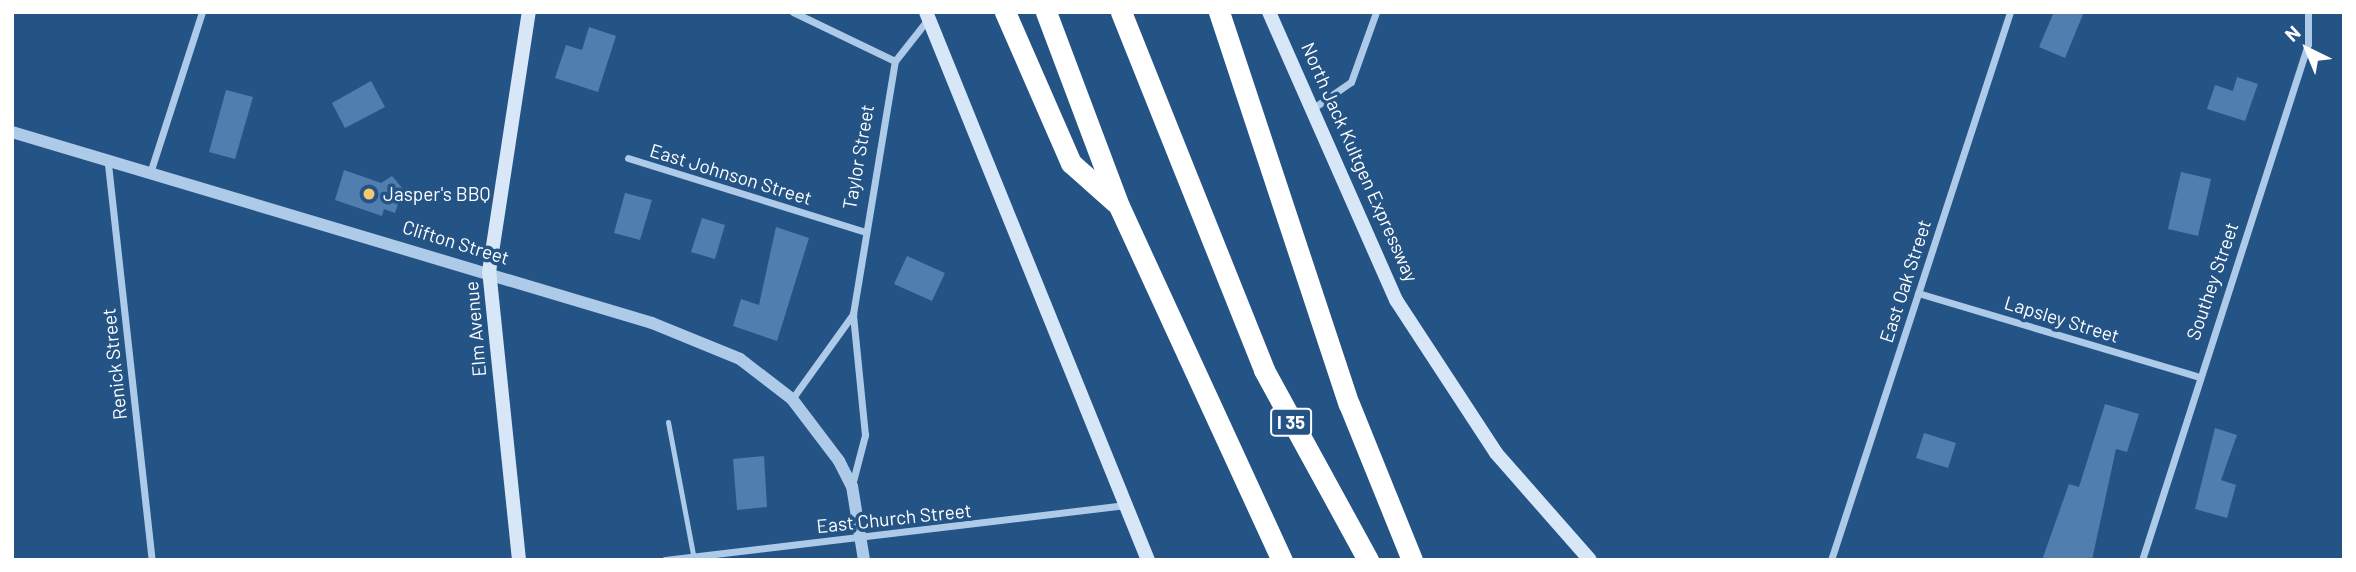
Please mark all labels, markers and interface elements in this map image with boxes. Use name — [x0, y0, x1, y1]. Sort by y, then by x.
north arrow — [2272, 14, 2342, 84]
text: N — [2280, 21, 2305, 46]
street label: North Jack Kultgen Expressway — [1297, 39, 1423, 285]
street label: Taylor Street — [838, 103, 878, 211]
street label: East Johnson Street — [647, 139, 815, 209]
place label: Jasper's BBQ — [383, 183, 490, 205]
marker: Jasper's BBQ — [361, 186, 377, 202]
street label: Clifton Street — [400, 215, 512, 269]
street label: East Oak Street — [1874, 217, 1936, 345]
street label: Southey Street — [2181, 219, 2243, 343]
street label: Elm Avenue — [459, 280, 491, 378]
street label: Lapsley Street — [2002, 291, 2122, 347]
street label: Renick Street — [97, 307, 131, 421]
road number: I 35 — [1270, 408, 1312, 436]
street label: East Church Street — [815, 499, 973, 537]

